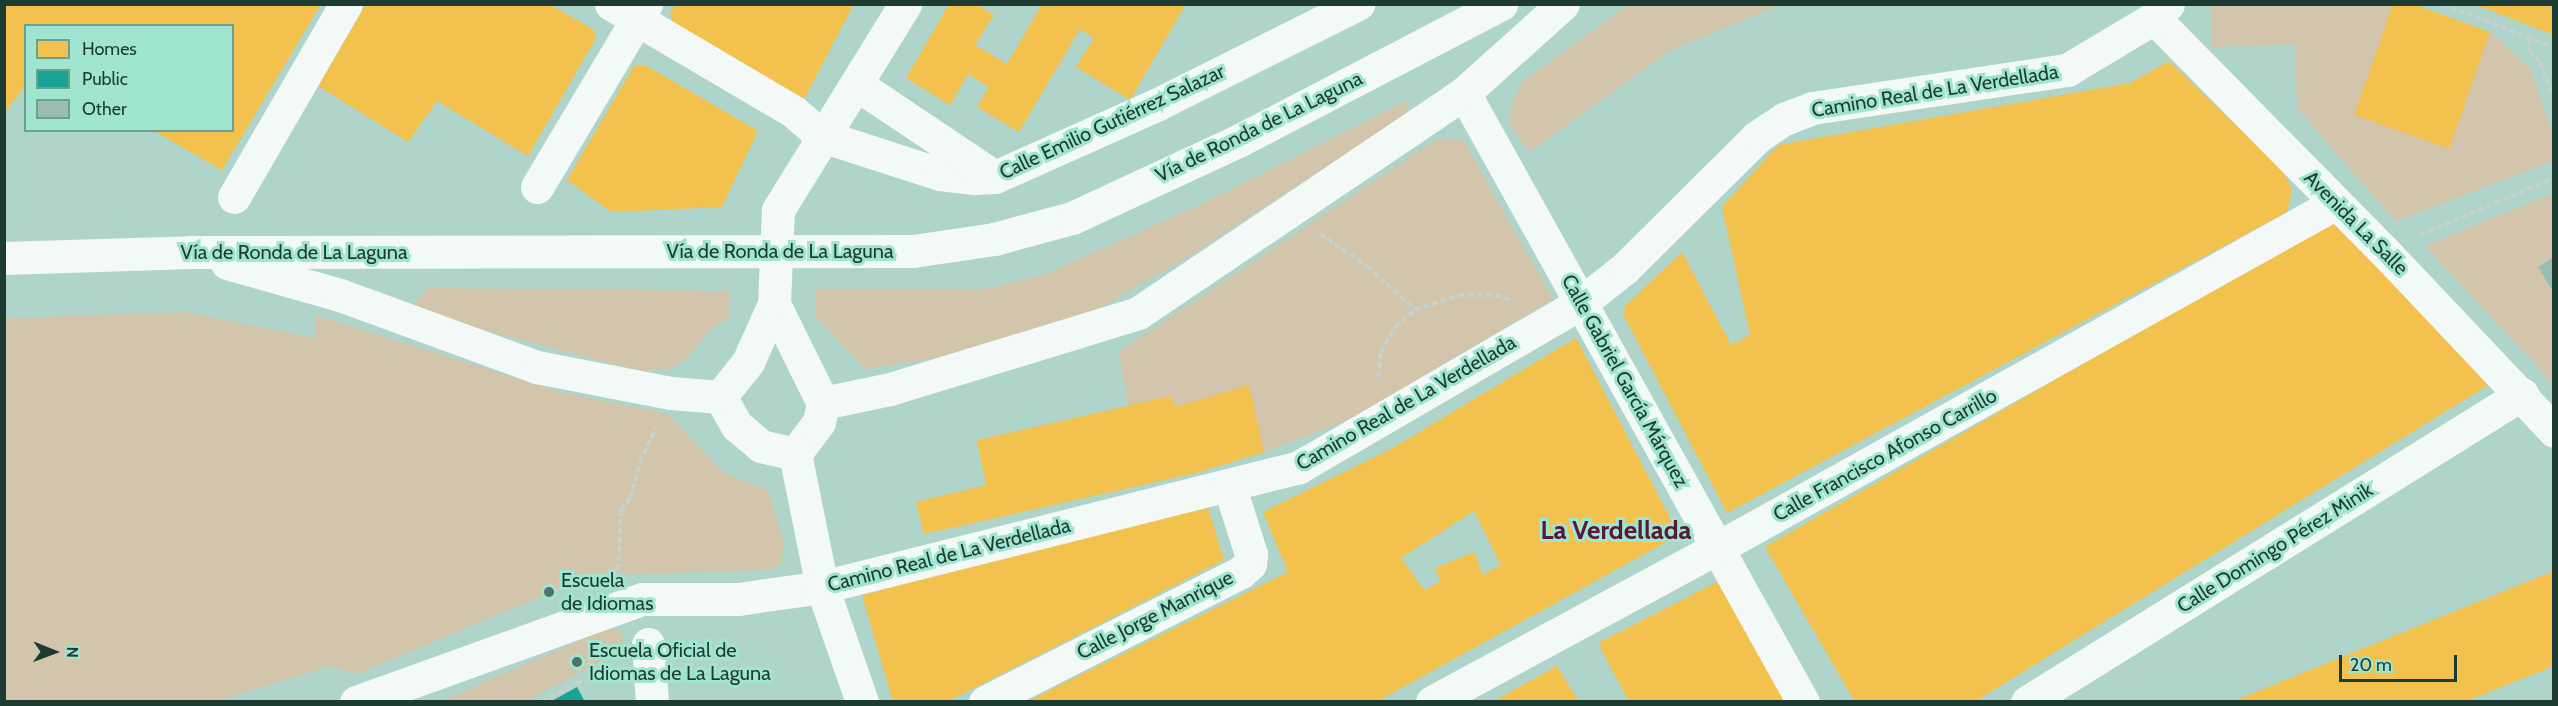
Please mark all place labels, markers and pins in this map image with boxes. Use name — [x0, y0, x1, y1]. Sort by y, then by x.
place label: Escuela de Idiomas — [561, 568, 653, 615]
marker: Escuela de Idiomas — [542, 585, 556, 599]
place label: Escuela Oficial de Idiomas de La Laguna — [589, 638, 771, 685]
marker: Escuela Oficial de Idiomas de La Laguna — [570, 655, 584, 669]

